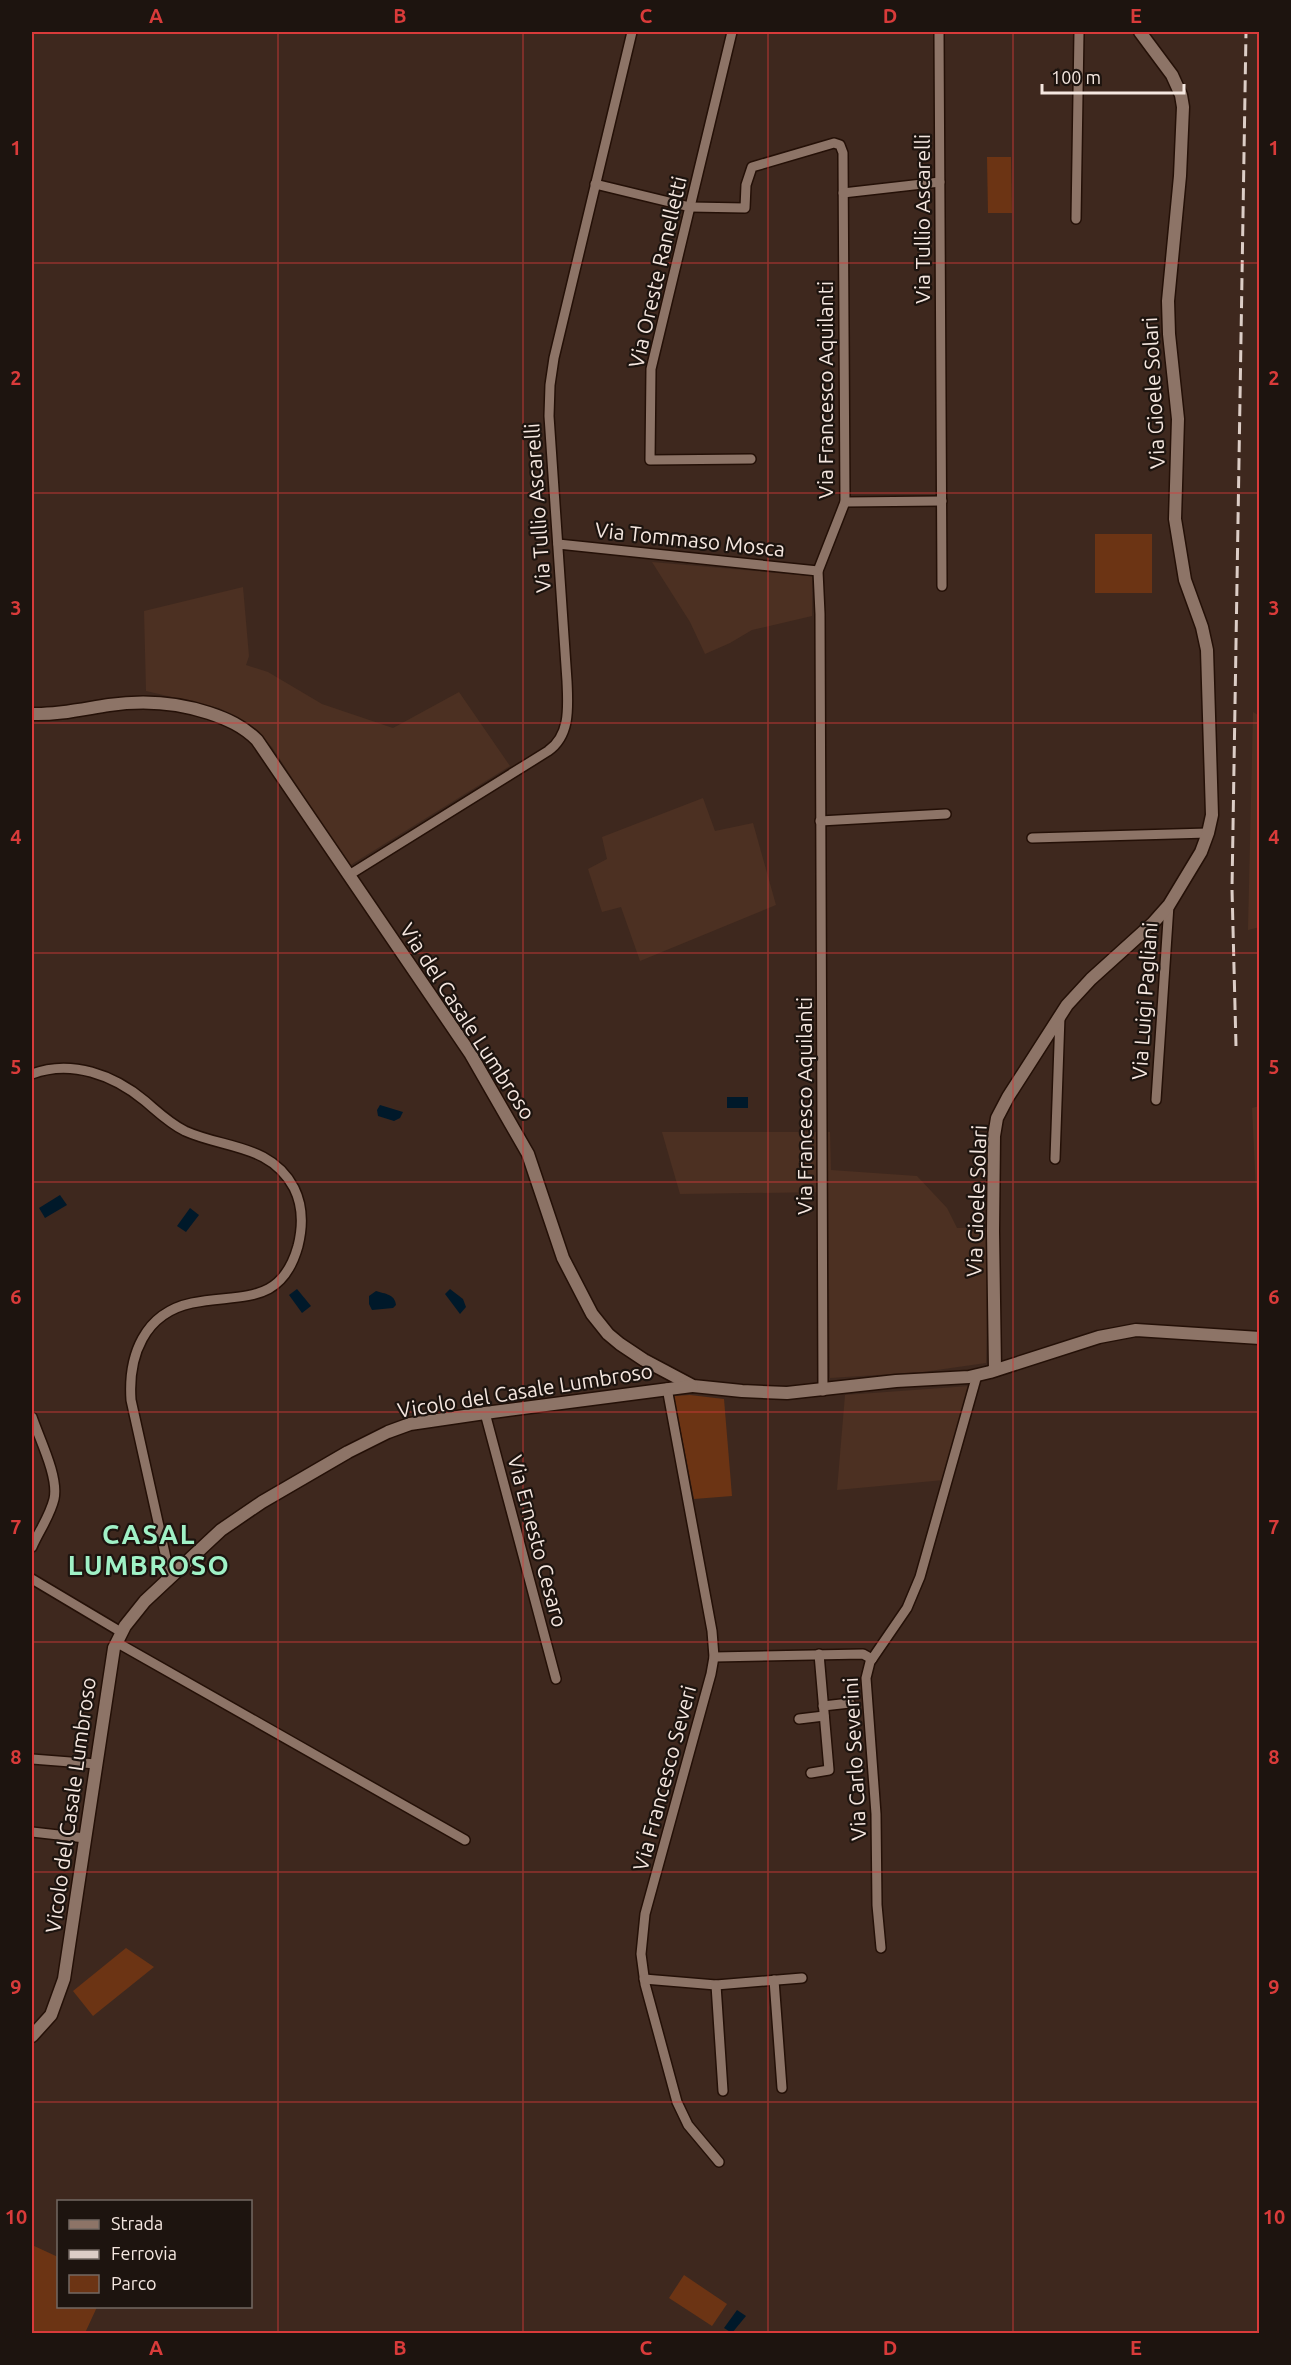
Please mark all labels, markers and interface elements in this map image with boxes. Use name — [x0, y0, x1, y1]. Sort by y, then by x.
text: A — [149, 4, 163, 27]
text: B — [393, 4, 407, 27]
text: C — [640, 4, 653, 27]
text: D — [883, 4, 897, 27]
text: E — [1130, 4, 1142, 27]
scale bar — [1042, 57, 1184, 95]
text: 100 m — [1051, 67, 1101, 87]
street label: Via Tullio Ascarelli — [910, 134, 934, 304]
text: 1 — [10, 136, 22, 159]
text: 1 — [1268, 136, 1280, 159]
street label: Via Oreste Ranelletti — [623, 174, 691, 370]
street label: Via Francesco Aquilanti — [813, 281, 837, 499]
street label: Via Gioele Solari — [1137, 316, 1169, 470]
text: 2 — [10, 366, 22, 389]
text: 2 — [1268, 366, 1280, 389]
street label: Via Tullio Ascarelli — [519, 422, 555, 594]
street label: Via Tommaso Mosca — [594, 517, 786, 561]
text: 3 — [10, 596, 22, 619]
text: 3 — [1268, 596, 1280, 619]
text: 4 — [10, 825, 22, 848]
text: 4 — [1268, 825, 1280, 848]
street label: Via del Casale Lumbroso — [396, 918, 540, 1124]
street label: Via Luigi Pagliani — [1127, 921, 1161, 1081]
street label: Via Francesco Aquilanti — [792, 997, 816, 1215]
text: 5 — [10, 1055, 22, 1078]
text: 5 — [1268, 1055, 1280, 1078]
street label: Via Gioele Solari — [961, 1125, 991, 1277]
text: 6 — [10, 1285, 22, 1308]
text: 6 — [1268, 1285, 1280, 1308]
street label: Vicolo del Casale Lumbroso — [396, 1358, 654, 1422]
street label: Via Ernesto Cesaro — [503, 1452, 573, 1630]
text: 7 — [10, 1515, 22, 1538]
text: 7 — [1268, 1515, 1280, 1538]
district label: CASAL LUMBROSO — [68, 1519, 230, 1580]
street label: Vicolo del Casale Lumbroso — [40, 1676, 100, 1934]
street label: Via Carlo Severini — [838, 1677, 870, 1841]
street label: Via Francesco Severi — [628, 1683, 700, 1873]
text: 8 — [10, 1745, 22, 1768]
text: 8 — [1268, 1745, 1280, 1768]
text: 9 — [10, 1975, 22, 1998]
text: 9 — [1268, 1975, 1280, 1998]
legend — [57, 2200, 252, 2308]
text: 10 — [5, 2205, 27, 2228]
text: 10 — [1263, 2205, 1285, 2228]
text: Strada — [111, 2213, 163, 2233]
text: Ferrovia — [111, 2243, 177, 2263]
text: Parco — [111, 2273, 157, 2293]
text: A — [149, 2336, 163, 2359]
text: B — [393, 2336, 407, 2359]
text: C — [640, 2336, 653, 2359]
text: D — [883, 2336, 897, 2359]
text: E — [1130, 2336, 1142, 2359]

